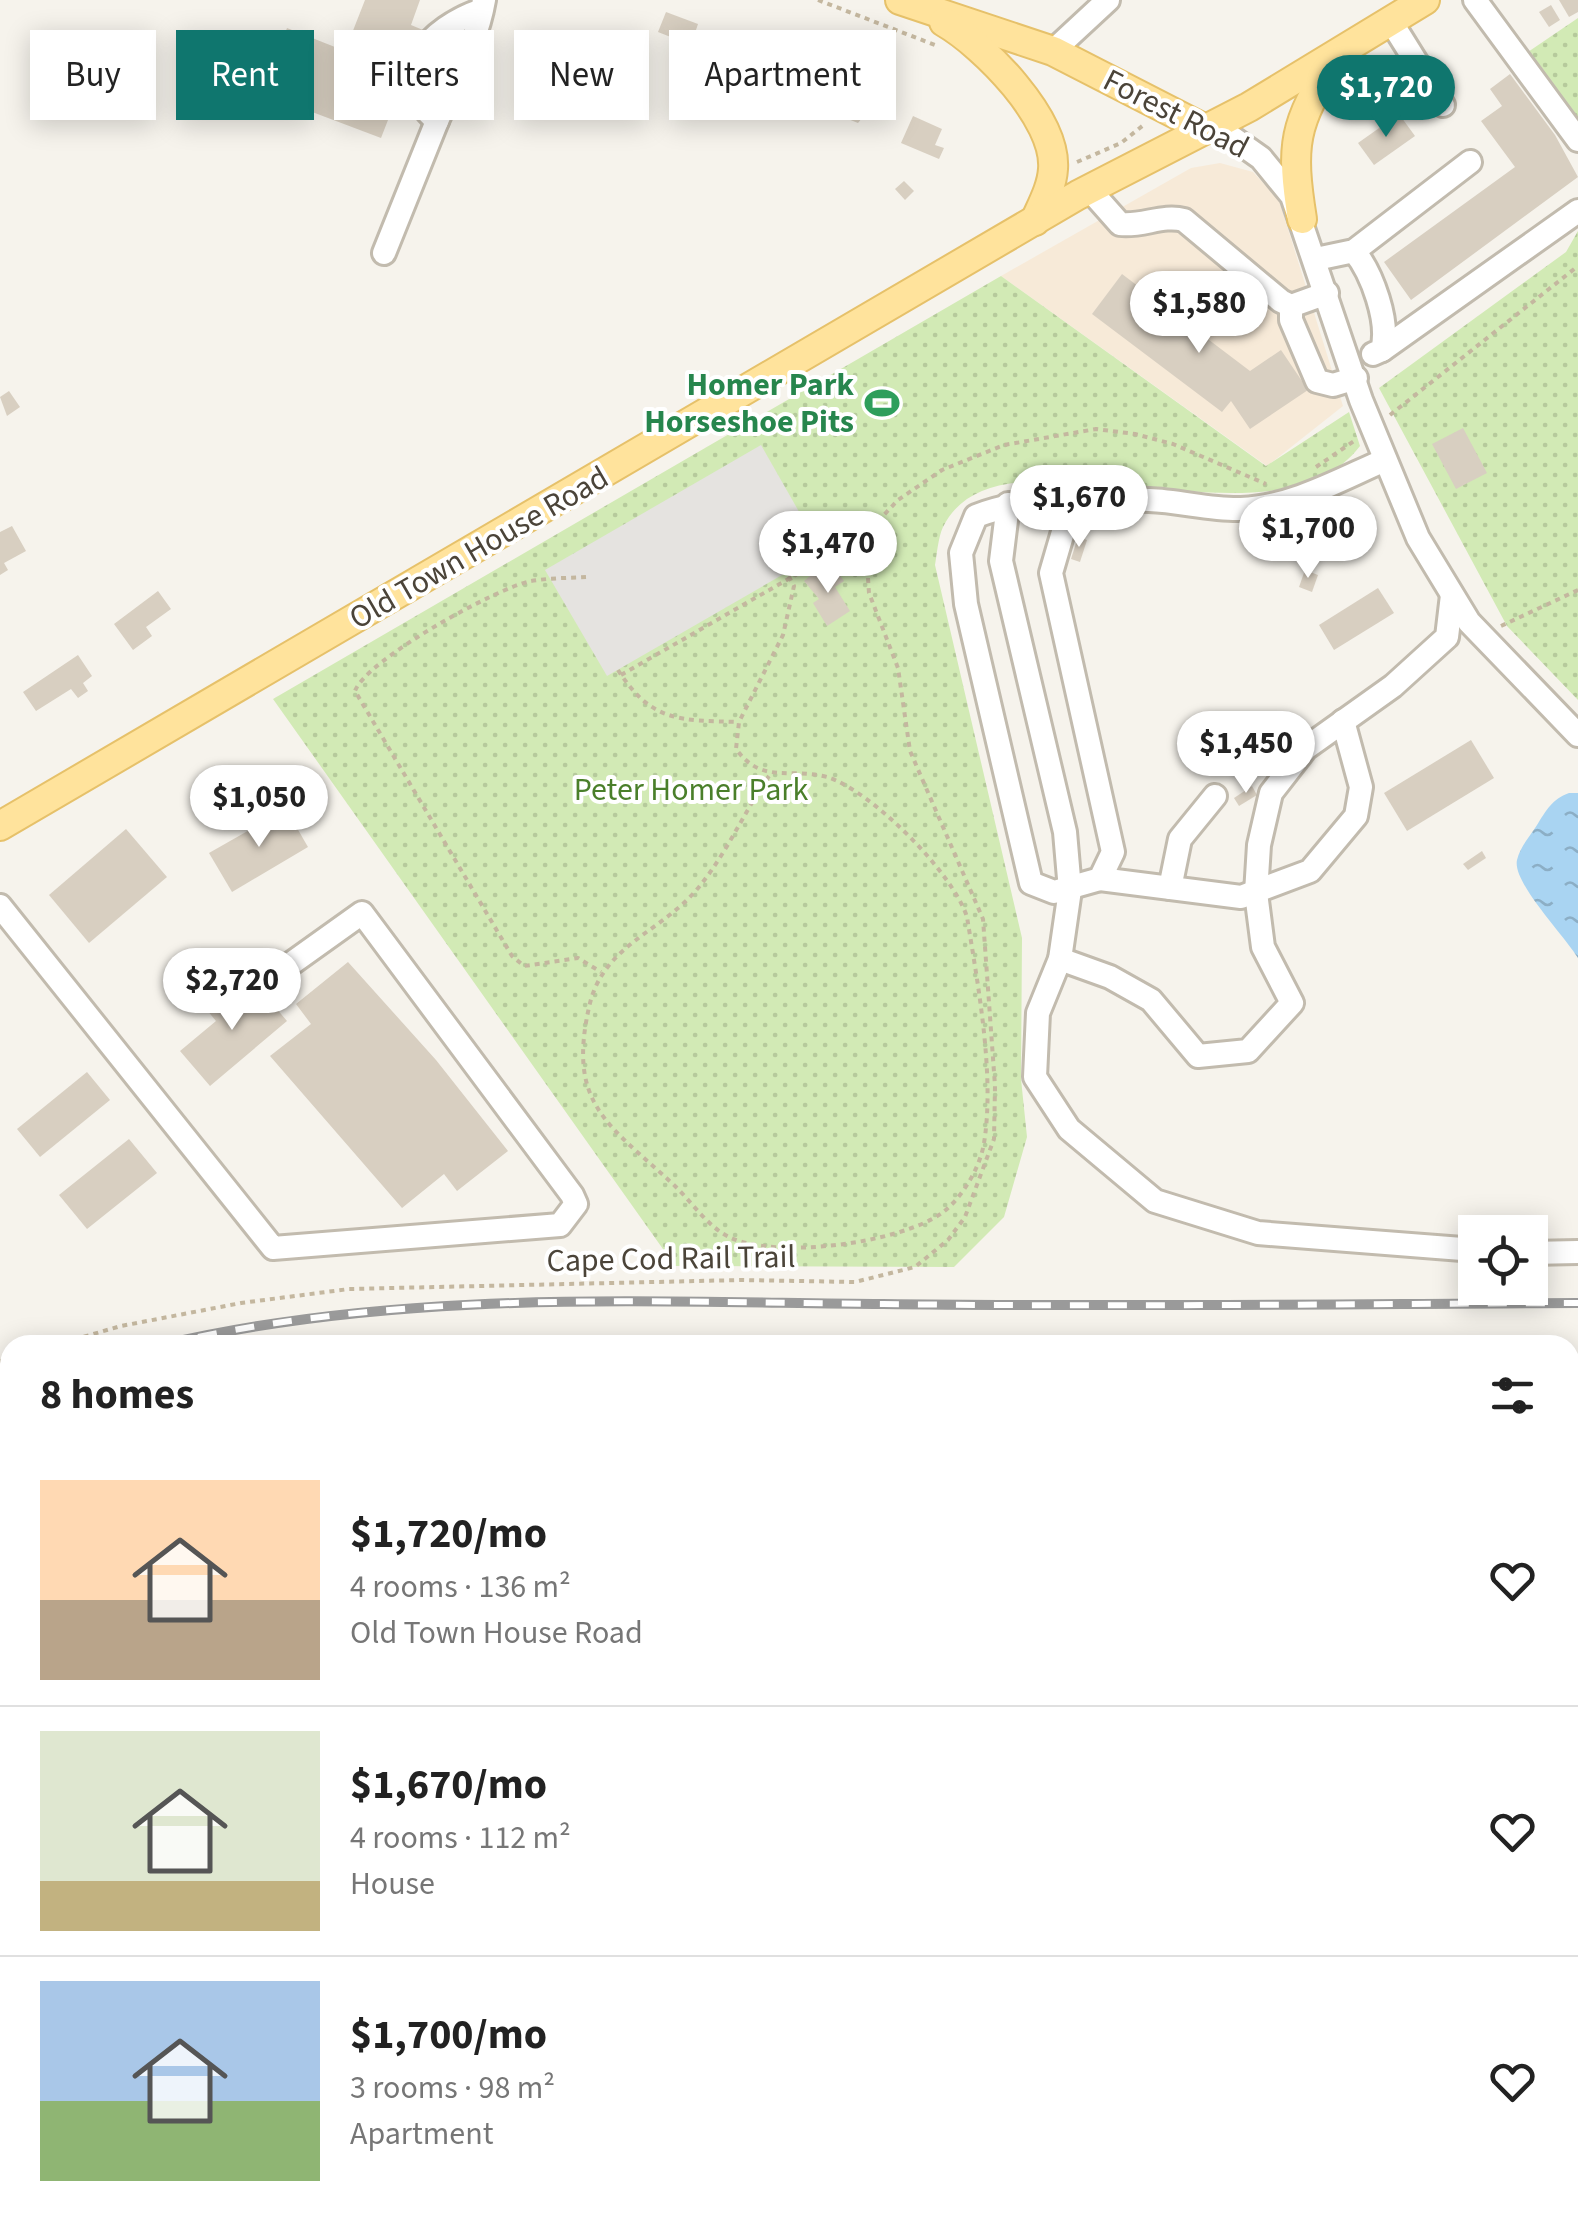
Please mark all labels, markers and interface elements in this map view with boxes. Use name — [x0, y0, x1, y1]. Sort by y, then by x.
chip: Buy — [30, 30, 156, 120]
chip: Rent — [176, 30, 314, 120]
chip: Filters — [334, 30, 494, 120]
chip: New — [514, 30, 649, 120]
chip: Apartment — [669, 30, 896, 120]
pin: $1,720 — [1305, 55, 1467, 140]
street label: Forest Road — [1095, 58, 1257, 170]
text: $1,720 — [1339, 64, 1433, 110]
pin: $1,580 — [1118, 271, 1280, 356]
text: $1,580 — [1152, 280, 1246, 326]
place label: Homer Park Horseshoe Pits — [644, 362, 854, 445]
sports icon: Homer Park Horseshoe Pits — [863, 384, 901, 422]
street label: Old Town House Road — [341, 455, 617, 641]
pin: $1,670 — [998, 465, 1160, 550]
text: $1,670 — [1032, 474, 1126, 520]
pin: $1,700 — [1227, 496, 1389, 581]
text: $1,700 — [1261, 505, 1355, 551]
pin: $1,470 — [747, 511, 909, 596]
text: $1,470 — [781, 520, 875, 566]
pin: $1,450 — [1165, 711, 1327, 796]
text: $1,450 — [1199, 720, 1293, 766]
pin: $1,050 — [178, 765, 340, 850]
park label: Peter Homer Park — [574, 767, 808, 813]
text: $1,050 — [212, 774, 306, 820]
pin: $2,720 — [151, 948, 313, 1033]
text: $2,720 — [185, 957, 279, 1003]
map controls — [1458, 1215, 1548, 1305]
button: locate — [1458, 1215, 1548, 1305]
street label: Cape Cod Rail Trail — [546, 1234, 796, 1284]
text: 8 homes — [40, 1365, 194, 1425]
icon: filters — [1485, 1368, 1540, 1423]
text: $1,720/mo — [350, 1504, 547, 1564]
icon: home — [120, 1520, 240, 1640]
icon: heart — [1485, 1553, 1540, 1608]
text: 4 rooms · 136 m² — [350, 1564, 571, 1610]
text: Old Town House Road — [350, 1610, 643, 1656]
text: $1,670/mo — [350, 1755, 547, 1815]
icon: home — [120, 1771, 240, 1891]
icon: heart — [1485, 1804, 1540, 1859]
text: 4 rooms · 112 m² — [350, 1815, 571, 1861]
text: House — [350, 1861, 435, 1907]
text: $1,700/mo — [350, 2005, 547, 2065]
icon: home — [120, 2021, 240, 2141]
icon: heart — [1485, 2054, 1540, 2109]
text: 3 rooms · 98 m² — [350, 2065, 555, 2111]
text: Apartment — [350, 2111, 493, 2157]

